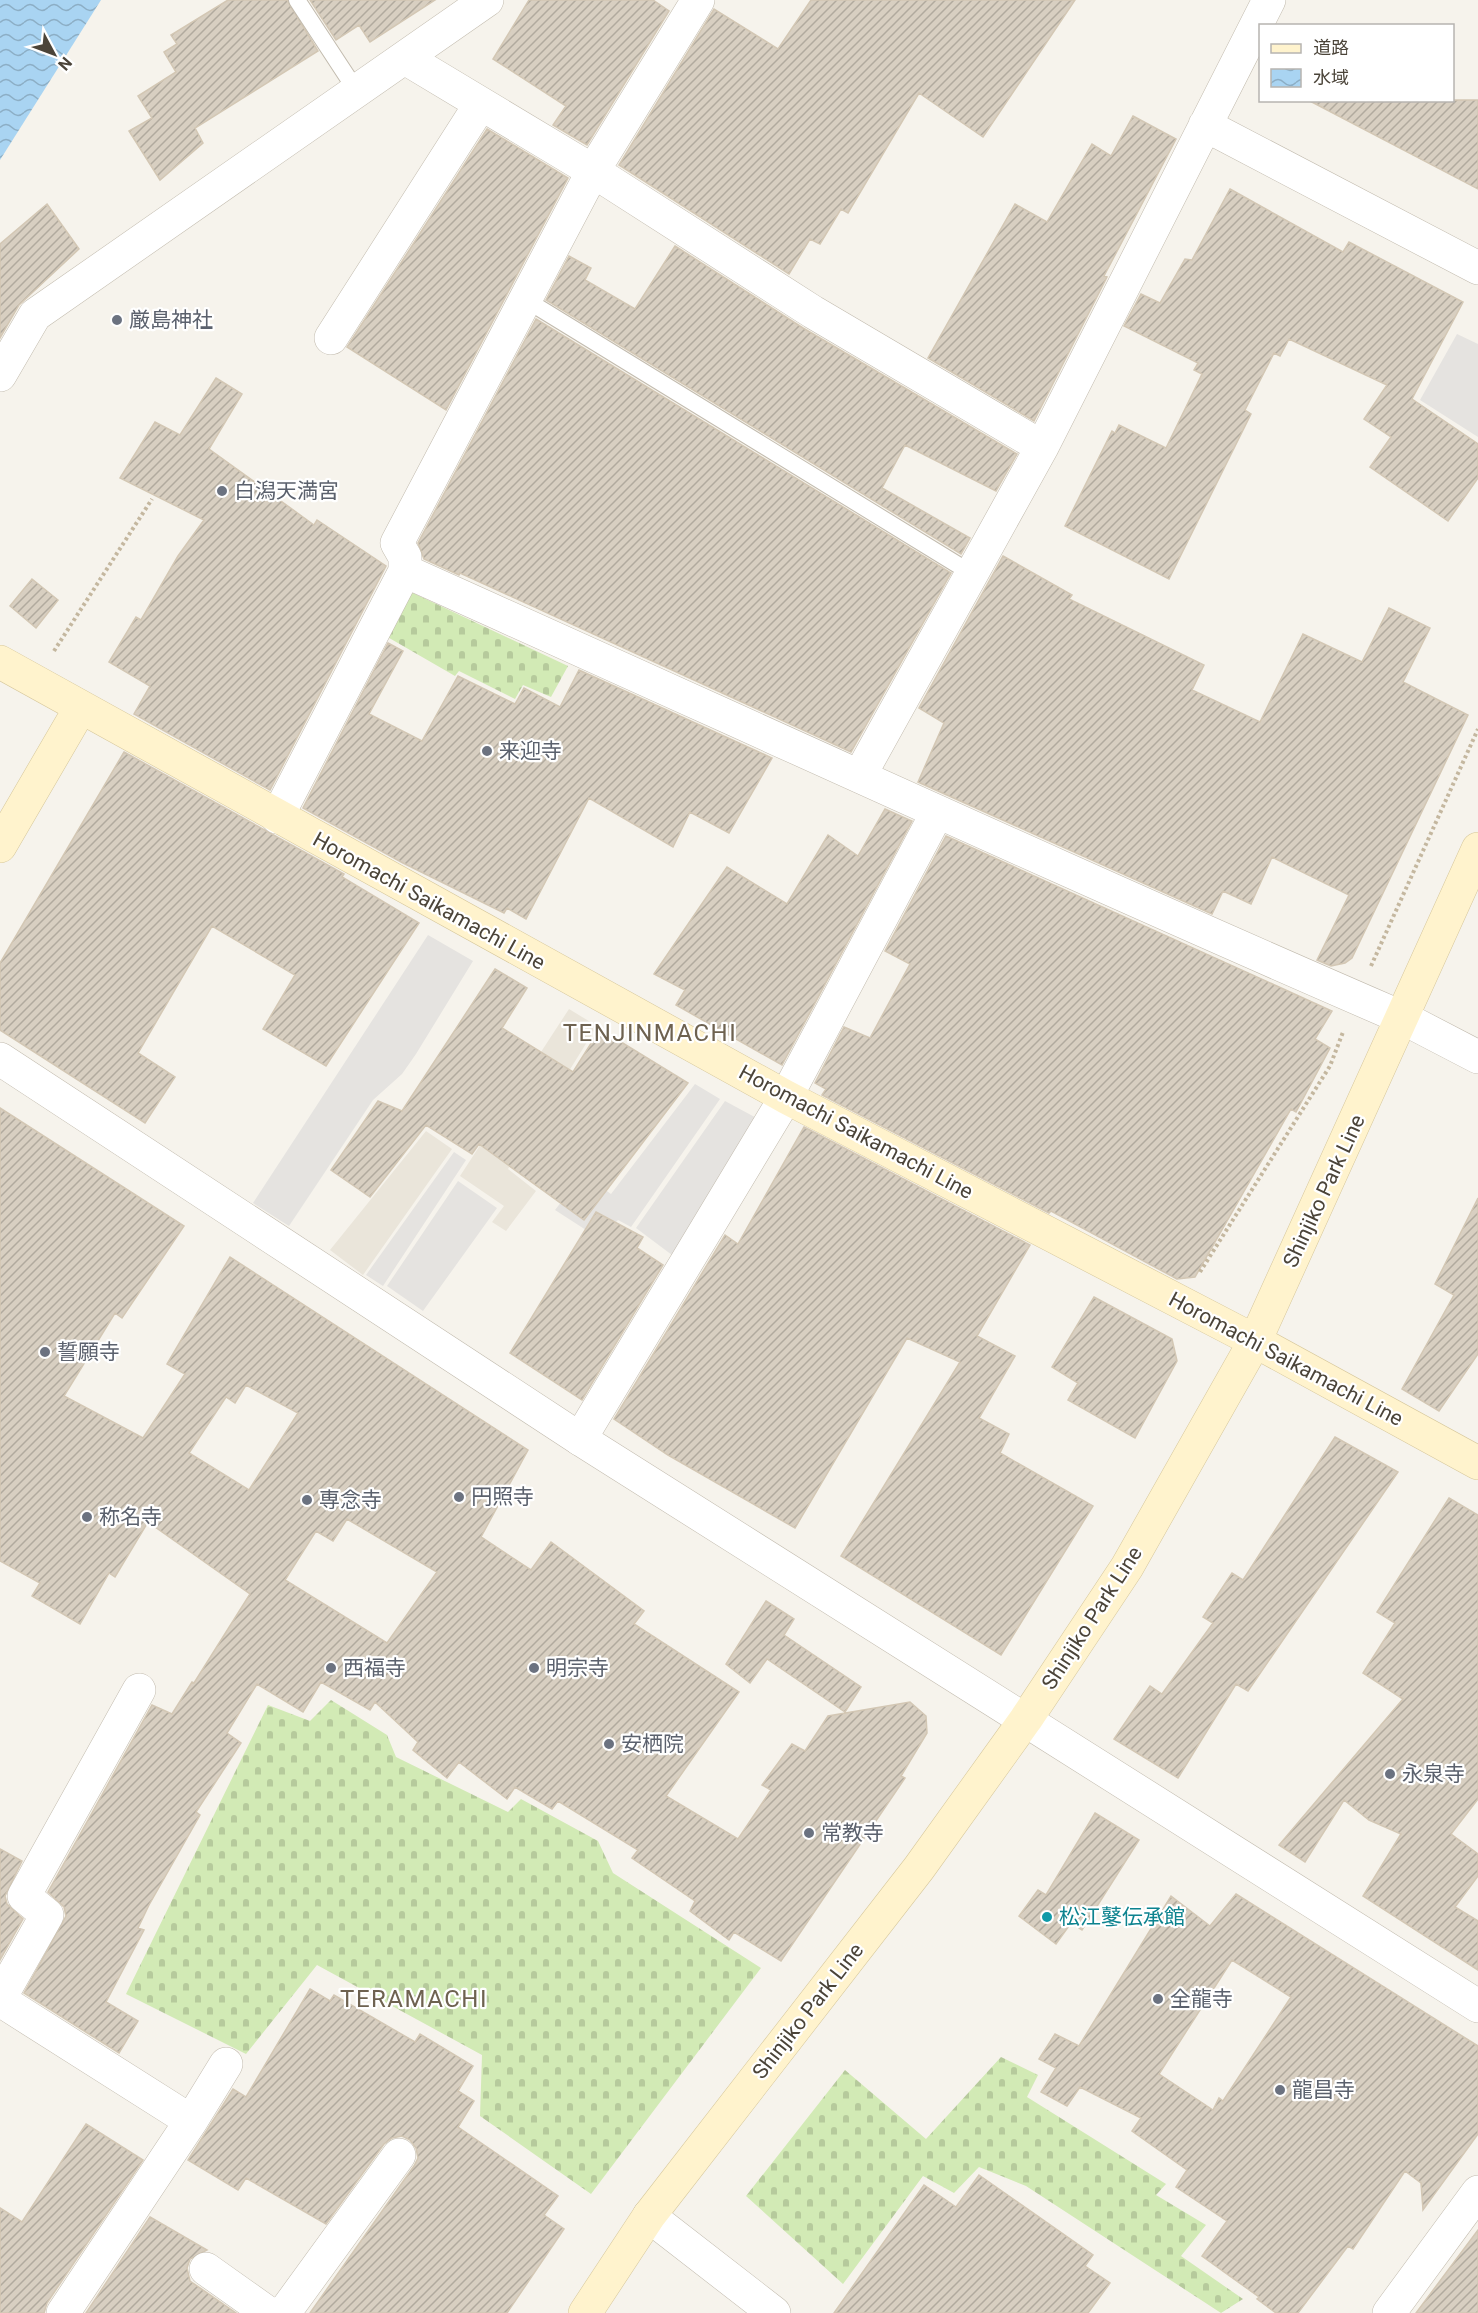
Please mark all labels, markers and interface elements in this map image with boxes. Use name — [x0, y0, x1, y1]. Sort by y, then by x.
north arrow — [24, 24, 84, 84]
legend — [1259, 24, 1454, 102]
text: 道路 — [1313, 37, 1349, 58]
text: N — [54, 53, 76, 74]
text: 水域 — [1313, 67, 1349, 88]
place label: 厳島神社 — [129, 308, 213, 332]
marker: 厳島神社 — [110, 313, 124, 327]
place label: 白潟天満宮 — [234, 479, 339, 503]
marker: 白潟天満宮 — [215, 484, 229, 498]
place label: 来迎寺 — [499, 739, 562, 763]
marker: 来迎寺 — [480, 744, 494, 758]
street label: Horomachi Saikamachi Line — [309, 827, 549, 975]
district label: TENJINMACHI — [563, 1019, 737, 1047]
street label: Horomachi Saikamachi Line — [735, 1060, 977, 1204]
street label: Shinjiko Park Line — [1278, 1111, 1370, 1271]
street label: Horomachi Saikamachi Line — [1165, 1287, 1407, 1431]
place label: 誓願寺 — [57, 1340, 120, 1364]
marker: 誓願寺 — [38, 1345, 52, 1359]
place label: 円照寺 — [471, 1485, 534, 1509]
place label: 専念寺 — [319, 1488, 382, 1512]
marker: 円照寺 — [452, 1490, 466, 1504]
marker: 専念寺 — [300, 1493, 314, 1507]
place label: 称名寺 — [99, 1505, 162, 1529]
marker: 称名寺 — [80, 1510, 94, 1524]
street label: Shinjiko Park Line — [1037, 1542, 1147, 1694]
place label: 西福寺 — [343, 1656, 406, 1680]
place label: 明宗寺 — [546, 1656, 609, 1680]
marker: 西福寺 — [324, 1661, 338, 1675]
marker: 明宗寺 — [527, 1661, 541, 1675]
place label: 安栖院 — [621, 1732, 684, 1756]
marker: 安栖院 — [602, 1737, 616, 1751]
place label: 永泉寺 — [1402, 1762, 1465, 1786]
marker: 永泉寺 — [1383, 1767, 1397, 1781]
place label: 常教寺 — [821, 1821, 884, 1845]
marker: 常教寺 — [802, 1826, 816, 1840]
place label: 松江鼕伝承館 — [1059, 1905, 1185, 1929]
marker: 松江鼕伝承館 — [1040, 1910, 1054, 1924]
street label: Shinjiko Park Line — [748, 1938, 868, 2084]
district label: TERAMACHI — [340, 1985, 488, 2013]
place label: 全龍寺 — [1170, 1987, 1233, 2011]
marker: 全龍寺 — [1151, 1992, 1165, 2006]
place label: 龍昌寺 — [1292, 2078, 1355, 2102]
marker: 龍昌寺 — [1273, 2083, 1287, 2097]

